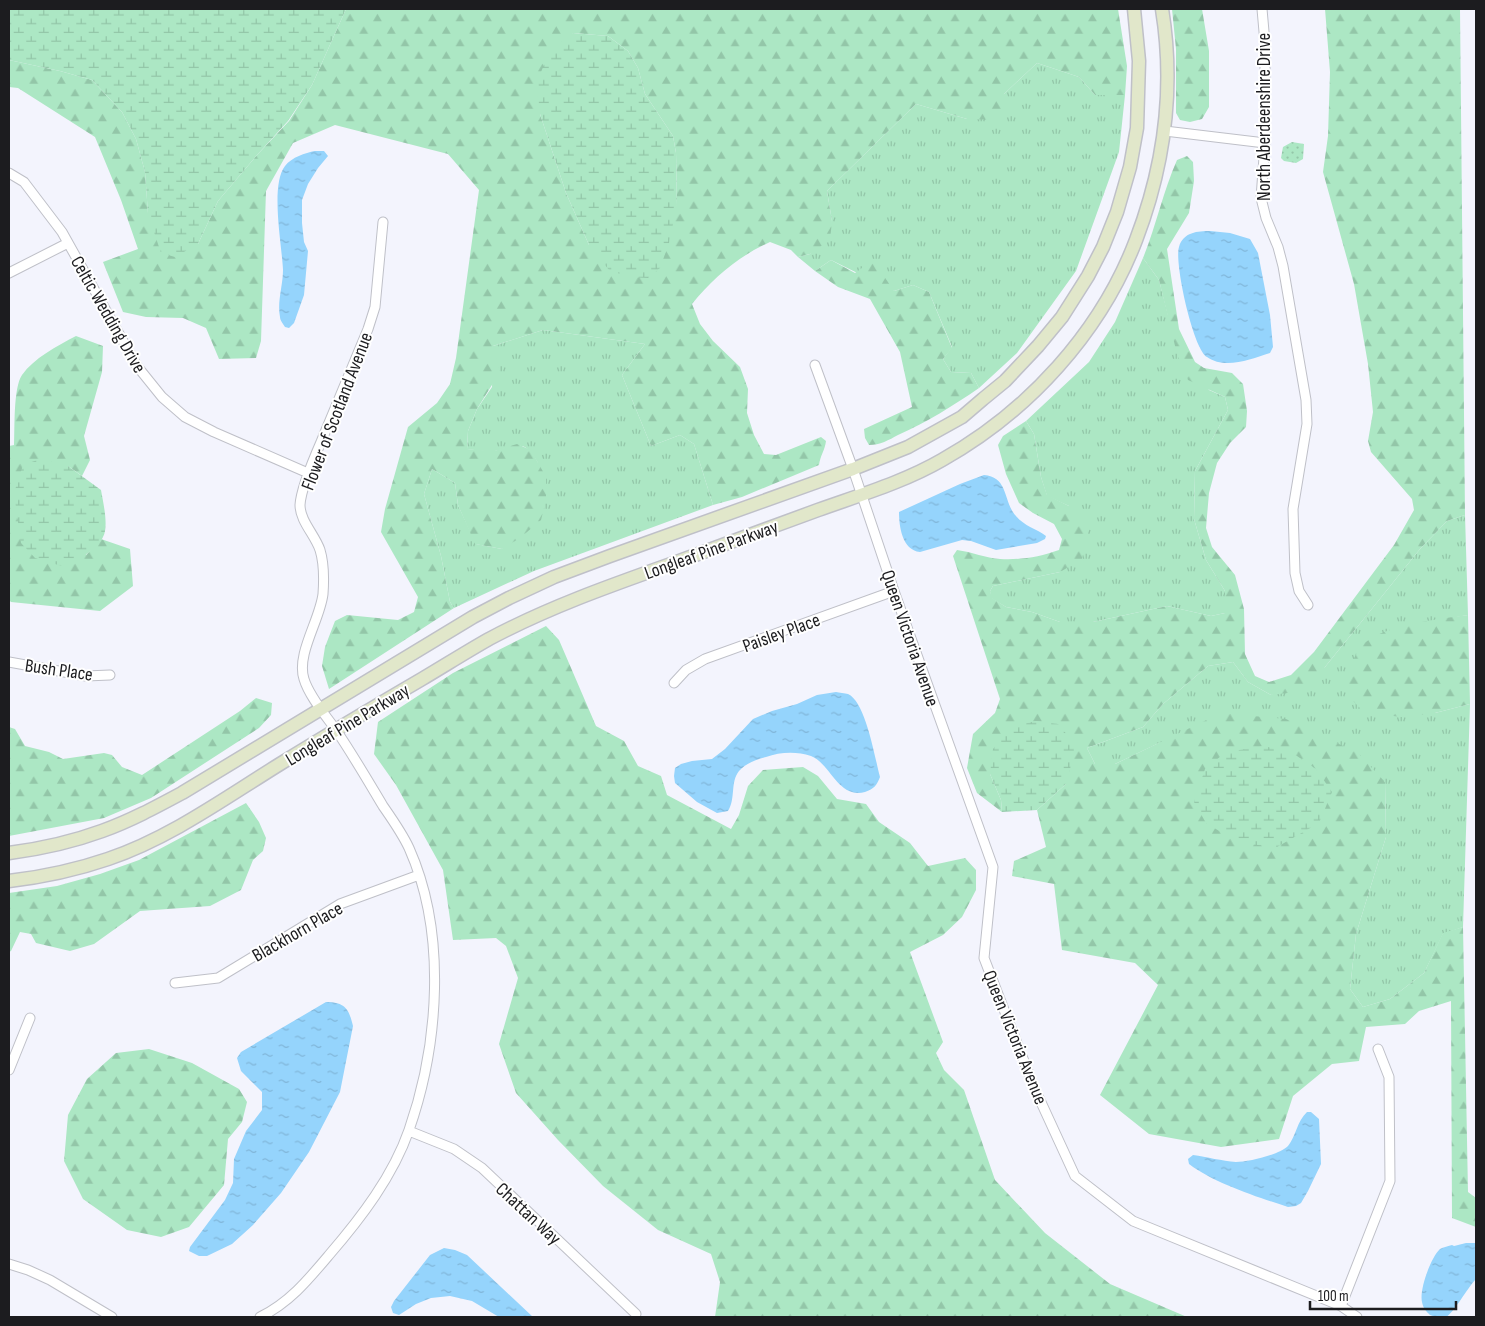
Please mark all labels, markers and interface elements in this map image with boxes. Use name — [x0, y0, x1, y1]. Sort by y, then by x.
street label: North Aberdeenshire Drive — [1253, 33, 1276, 201]
street label: Celtic Wedding Drive — [65, 252, 150, 377]
street label: Flower of Scotland Avenue — [297, 329, 378, 494]
street label: Longleaf Pine Parkway — [642, 515, 782, 585]
street label: Queen Victoria Avenue — [875, 567, 944, 710]
street label: Paisley Place — [740, 609, 823, 658]
street label: Bush Place — [23, 654, 94, 687]
street label: Longleaf Pine Parkway — [282, 679, 414, 771]
street label: Blackhorn Place — [248, 897, 347, 967]
street label: Queen Victoria Avenue — [977, 967, 1052, 1108]
street label: Chattan Way — [491, 1178, 566, 1251]
scale bar — [1310, 1278, 1456, 1310]
text: 100 m — [1318, 1287, 1349, 1306]

